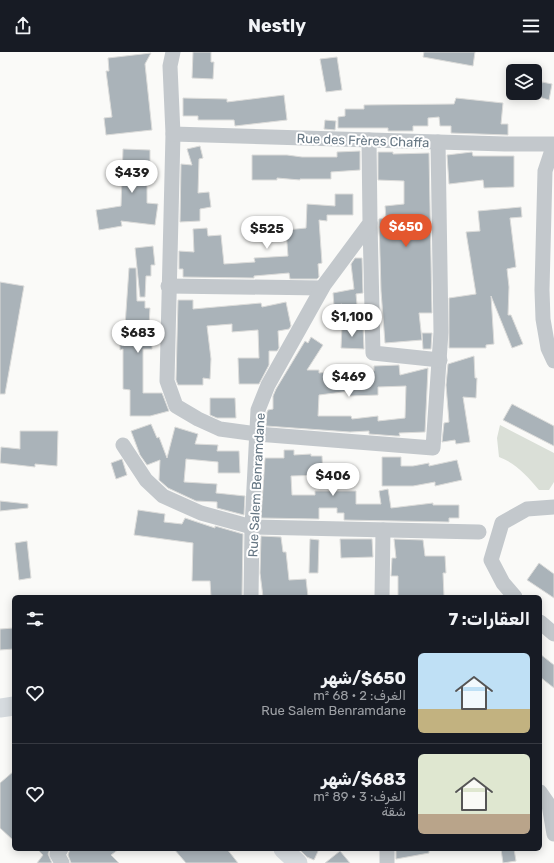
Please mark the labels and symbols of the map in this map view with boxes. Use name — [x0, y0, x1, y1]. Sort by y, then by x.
street label: Rue des Frères Chaffa — [296, 131, 430, 150]
pin: $439 — [108, 160, 156, 194]
pin: $650 — [382, 214, 430, 248]
pin: $525 — [243, 216, 291, 250]
pin: $1,100 — [319, 304, 385, 338]
pin: $683 — [114, 320, 162, 354]
pin: $469 — [325, 364, 373, 398]
street label: Rue Salem Benramdane — [245, 412, 268, 558]
pin: $406 — [309, 463, 357, 497]

